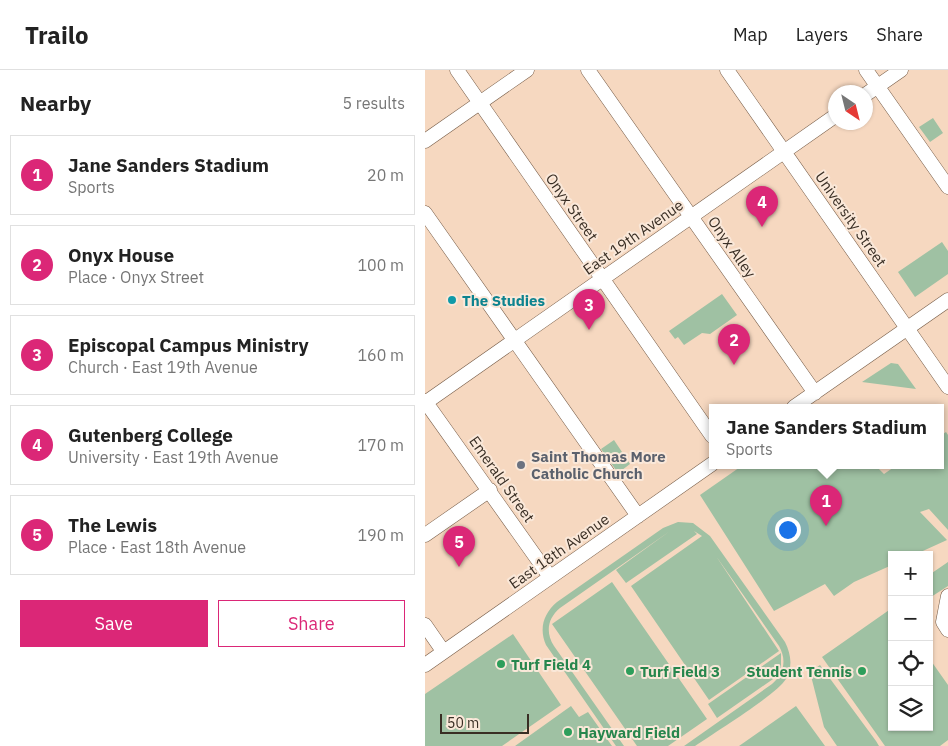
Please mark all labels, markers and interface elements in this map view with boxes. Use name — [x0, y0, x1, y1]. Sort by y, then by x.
text: Trailo — [25, 19, 89, 51]
text: Map — [733, 23, 768, 46]
text: Layers — [796, 23, 848, 46]
text: Share — [876, 23, 923, 46]
north arrow — [828, 85, 873, 130]
text: Nearby — [20, 89, 91, 117]
text: 5 results — [342, 93, 405, 113]
text: Jane Sanders Stadium — [68, 153, 269, 177]
text: 1 — [32, 165, 42, 185]
text: 20 m — [367, 165, 404, 185]
street label: University Street — [811, 168, 891, 270]
street label: Onyx Street — [542, 169, 602, 245]
text: Sports — [68, 177, 115, 197]
pin: 4 — [746, 186, 778, 227]
street label: East 19th Avenue — [579, 195, 687, 279]
street label: Onyx Alley — [704, 212, 760, 282]
text: Onyx House — [68, 243, 174, 267]
text: 2 — [32, 255, 42, 275]
text: 100 m — [357, 255, 404, 275]
text: Place · Onyx Street — [68, 267, 204, 287]
pin: 3 — [573, 289, 605, 330]
place label: The Studies — [462, 291, 545, 310]
marker: The Studies — [446, 294, 458, 306]
pin: 2 — [718, 324, 750, 365]
text: Episcopal Campus Ministry — [68, 333, 309, 357]
text: 3 — [32, 345, 42, 365]
text: 160 m — [357, 345, 404, 365]
text: Church · East 19th Avenue — [68, 357, 258, 377]
popup — [709, 404, 944, 469]
text: Jane Sanders Stadium — [726, 415, 927, 439]
text: Gutenberg College — [68, 423, 233, 447]
street label: Emerald Street — [465, 432, 539, 526]
text: 4 — [32, 435, 42, 455]
text: 170 m — [357, 435, 404, 455]
text: Sports — [726, 439, 773, 459]
text: University · East 19th Avenue — [68, 447, 279, 467]
place label: Saint Thomas More Catholic Church — [531, 447, 666, 483]
marker: Saint Thomas More Catholic Church — [515, 459, 527, 471]
pin: 1 — [810, 485, 842, 526]
street label: East 18th Avenue — [505, 509, 613, 593]
text: The Lewis — [68, 513, 157, 537]
your location — [775, 517, 801, 543]
text: 5 — [32, 525, 42, 545]
text: 190 m — [357, 525, 404, 545]
pin: 5 — [443, 526, 475, 567]
text: Place · East 18th Avenue — [68, 537, 246, 557]
map controls — [888, 551, 933, 731]
button: + — [888, 551, 933, 596]
button: − — [888, 596, 933, 641]
button: Save — [20, 600, 208, 647]
button: Share — [218, 600, 405, 647]
button: locate — [888, 641, 933, 686]
place label: Turf Field 4 — [511, 655, 591, 674]
marker: Turf Field 4 — [495, 658, 507, 670]
place label: Turf Field 3 — [640, 662, 720, 681]
place label: Student Tennis — [746, 662, 852, 681]
marker: Turf Field 3 — [624, 665, 636, 677]
marker: Student Tennis — [856, 665, 868, 677]
button: layers — [888, 686, 933, 731]
scale bar — [440, 711, 529, 734]
text: 50 m — [447, 714, 479, 732]
place label: Hayward Field — [578, 723, 680, 742]
marker: Hayward Field — [562, 726, 574, 738]

